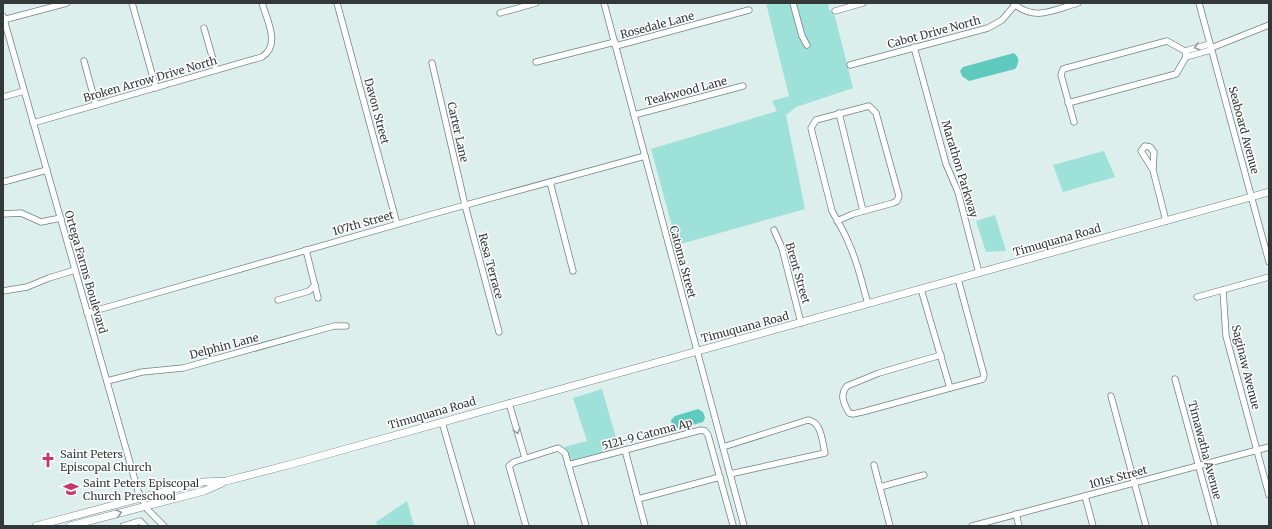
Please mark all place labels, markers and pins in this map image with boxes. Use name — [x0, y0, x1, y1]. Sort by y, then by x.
place label: Saint Peters Episcopal Church — [60, 447, 152, 474]
church icon: Saint Peters Episcopal Church — [39, 451, 57, 469]
place label: Saint Peters Episcopal Church Preschool — [83, 476, 200, 503]
school or university icon: Saint Peters Episcopal Church Preschool — [62, 480, 80, 498]

